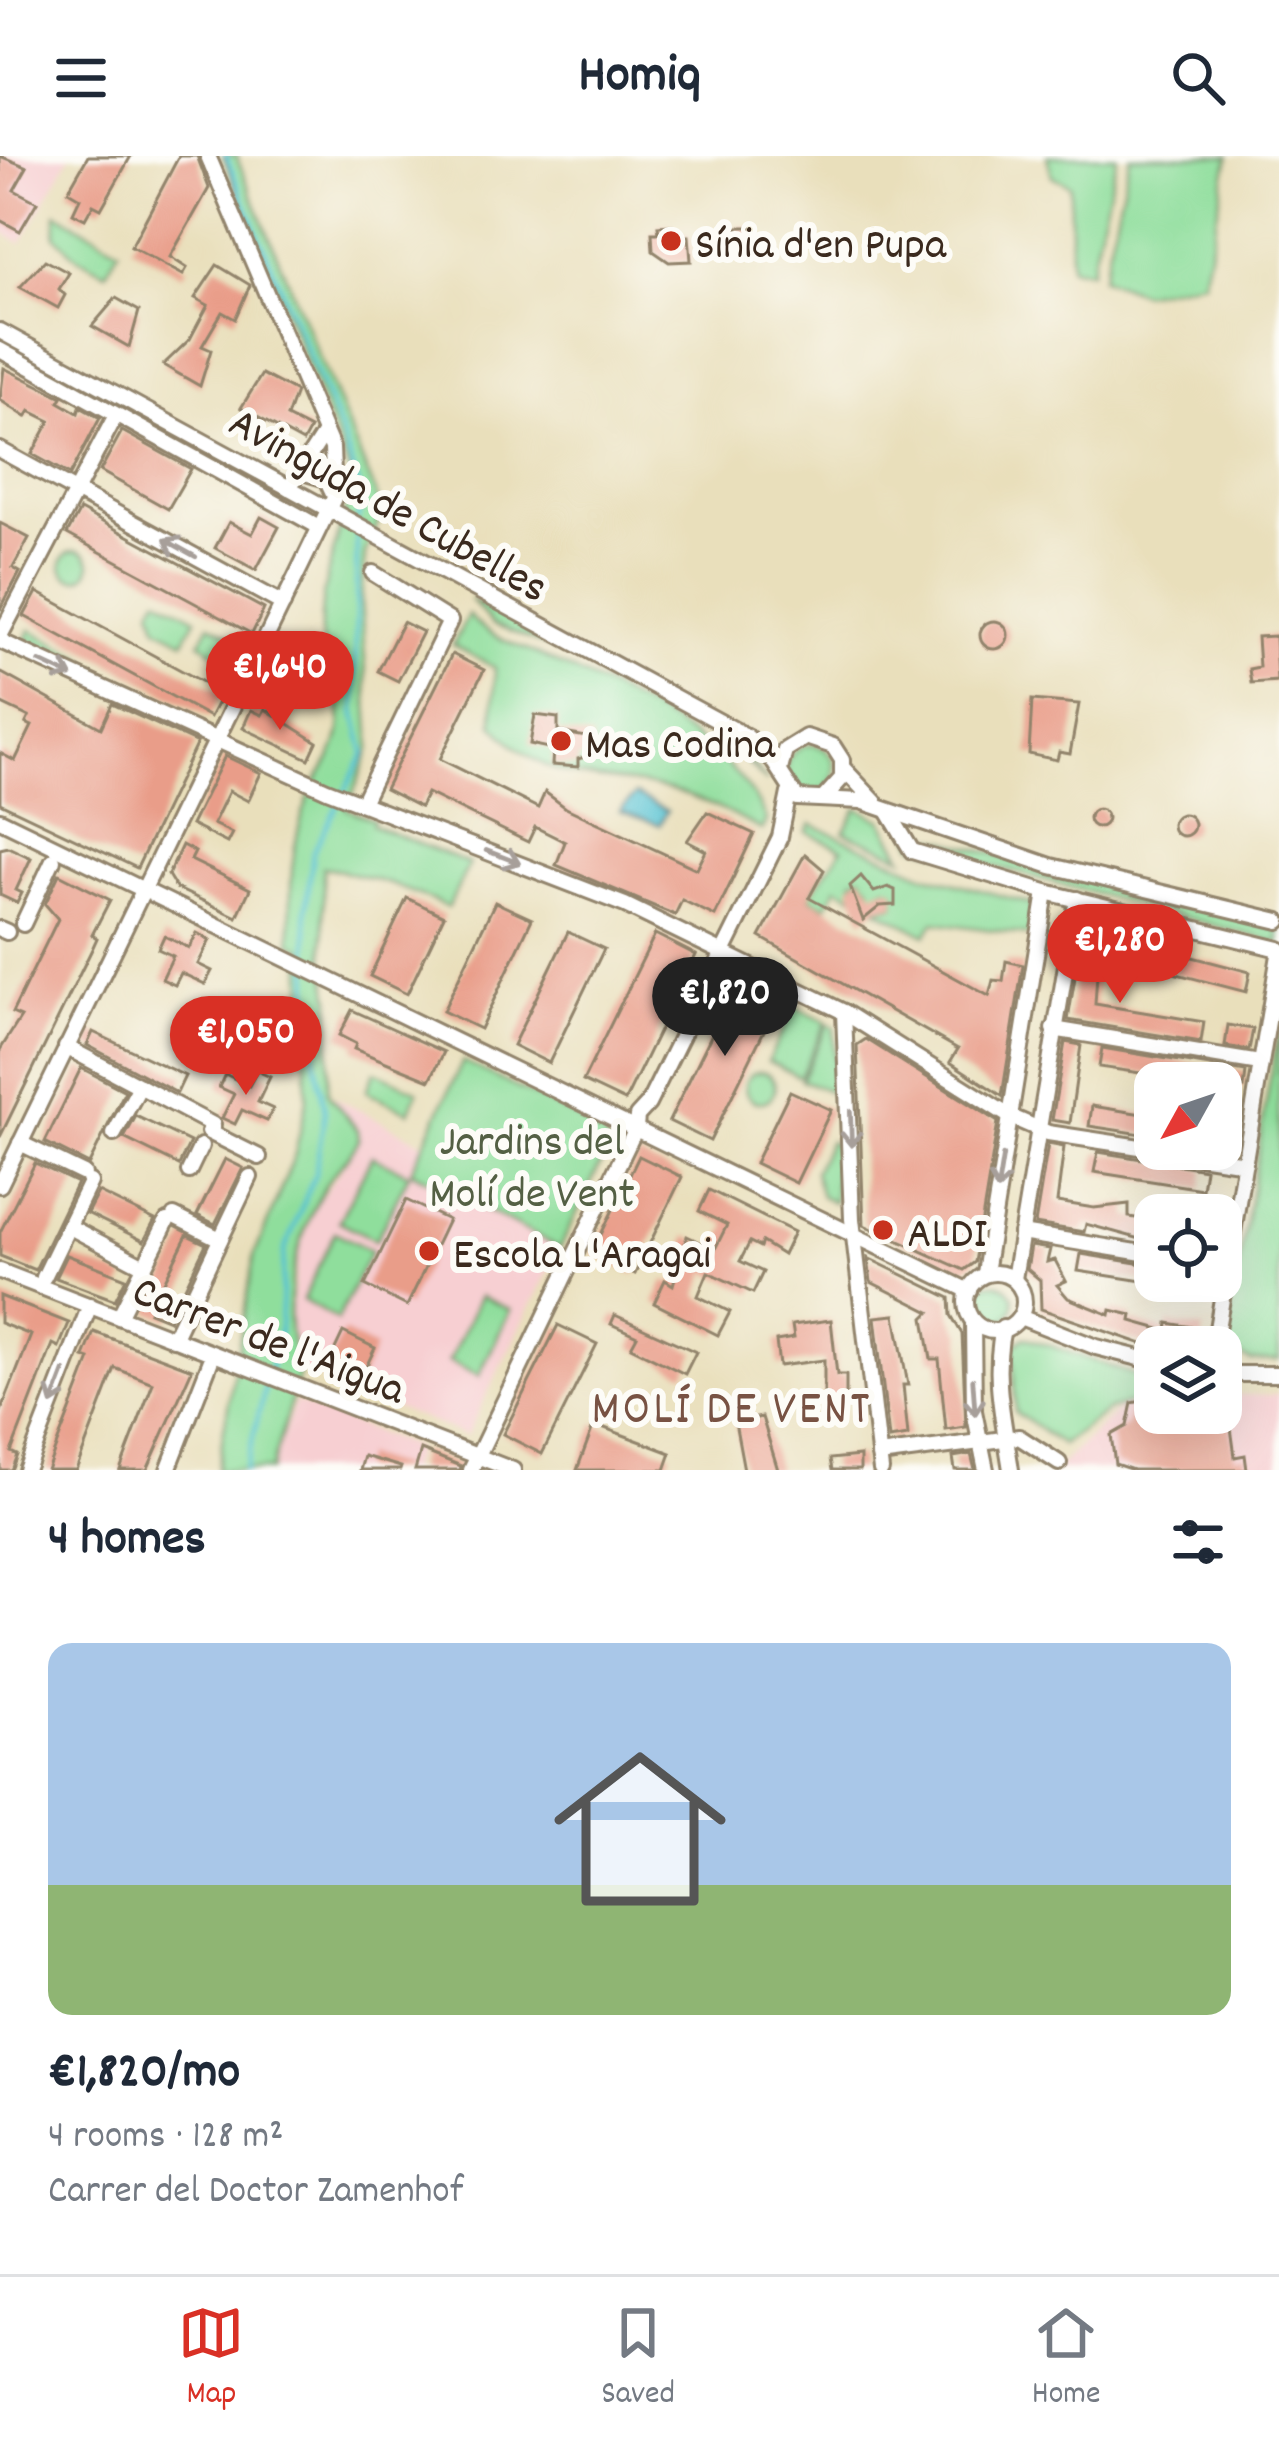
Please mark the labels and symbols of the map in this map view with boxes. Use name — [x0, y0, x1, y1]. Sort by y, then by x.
place label: Sínia d'en Pupa — [695, 216, 947, 280]
marker: Sínia d'en Pupa — [658, 228, 684, 254]
street label: Avinguda de Cubelles — [215, 394, 558, 622]
one-way arrow — [163, 536, 198, 559]
pin: €1,640 — [182, 631, 378, 733]
one-way arrow — [37, 659, 73, 681]
place label: Mas Codina — [585, 716, 776, 780]
marker: Mas Codina — [548, 728, 574, 754]
one-way arrow — [484, 848, 521, 870]
pin: €1,280 — [1022, 904, 1218, 1006]
pin: €1,820 — [627, 957, 823, 1059]
pin: €1,050 — [148, 996, 344, 1098]
north arrow — [1134, 1062, 1242, 1170]
one-way arrow — [840, 1109, 863, 1148]
park label: Jardins del Molí de Vent — [429, 1113, 635, 1229]
one-way arrow — [988, 1153, 1011, 1192]
place label: ALDI — [907, 1205, 987, 1269]
marker: ALDI — [870, 1217, 896, 1243]
place label: Escola L'Aragai — [453, 1226, 711, 1290]
marker: Escola L'Aragai — [416, 1238, 442, 1264]
street label: Carrer de l'Aigua — [122, 1262, 414, 1425]
one-way arrow — [45, 1368, 67, 1405]
one-way arrow — [962, 1377, 985, 1416]
district label: MOLÍ DE VENT — [591, 1378, 873, 1447]

